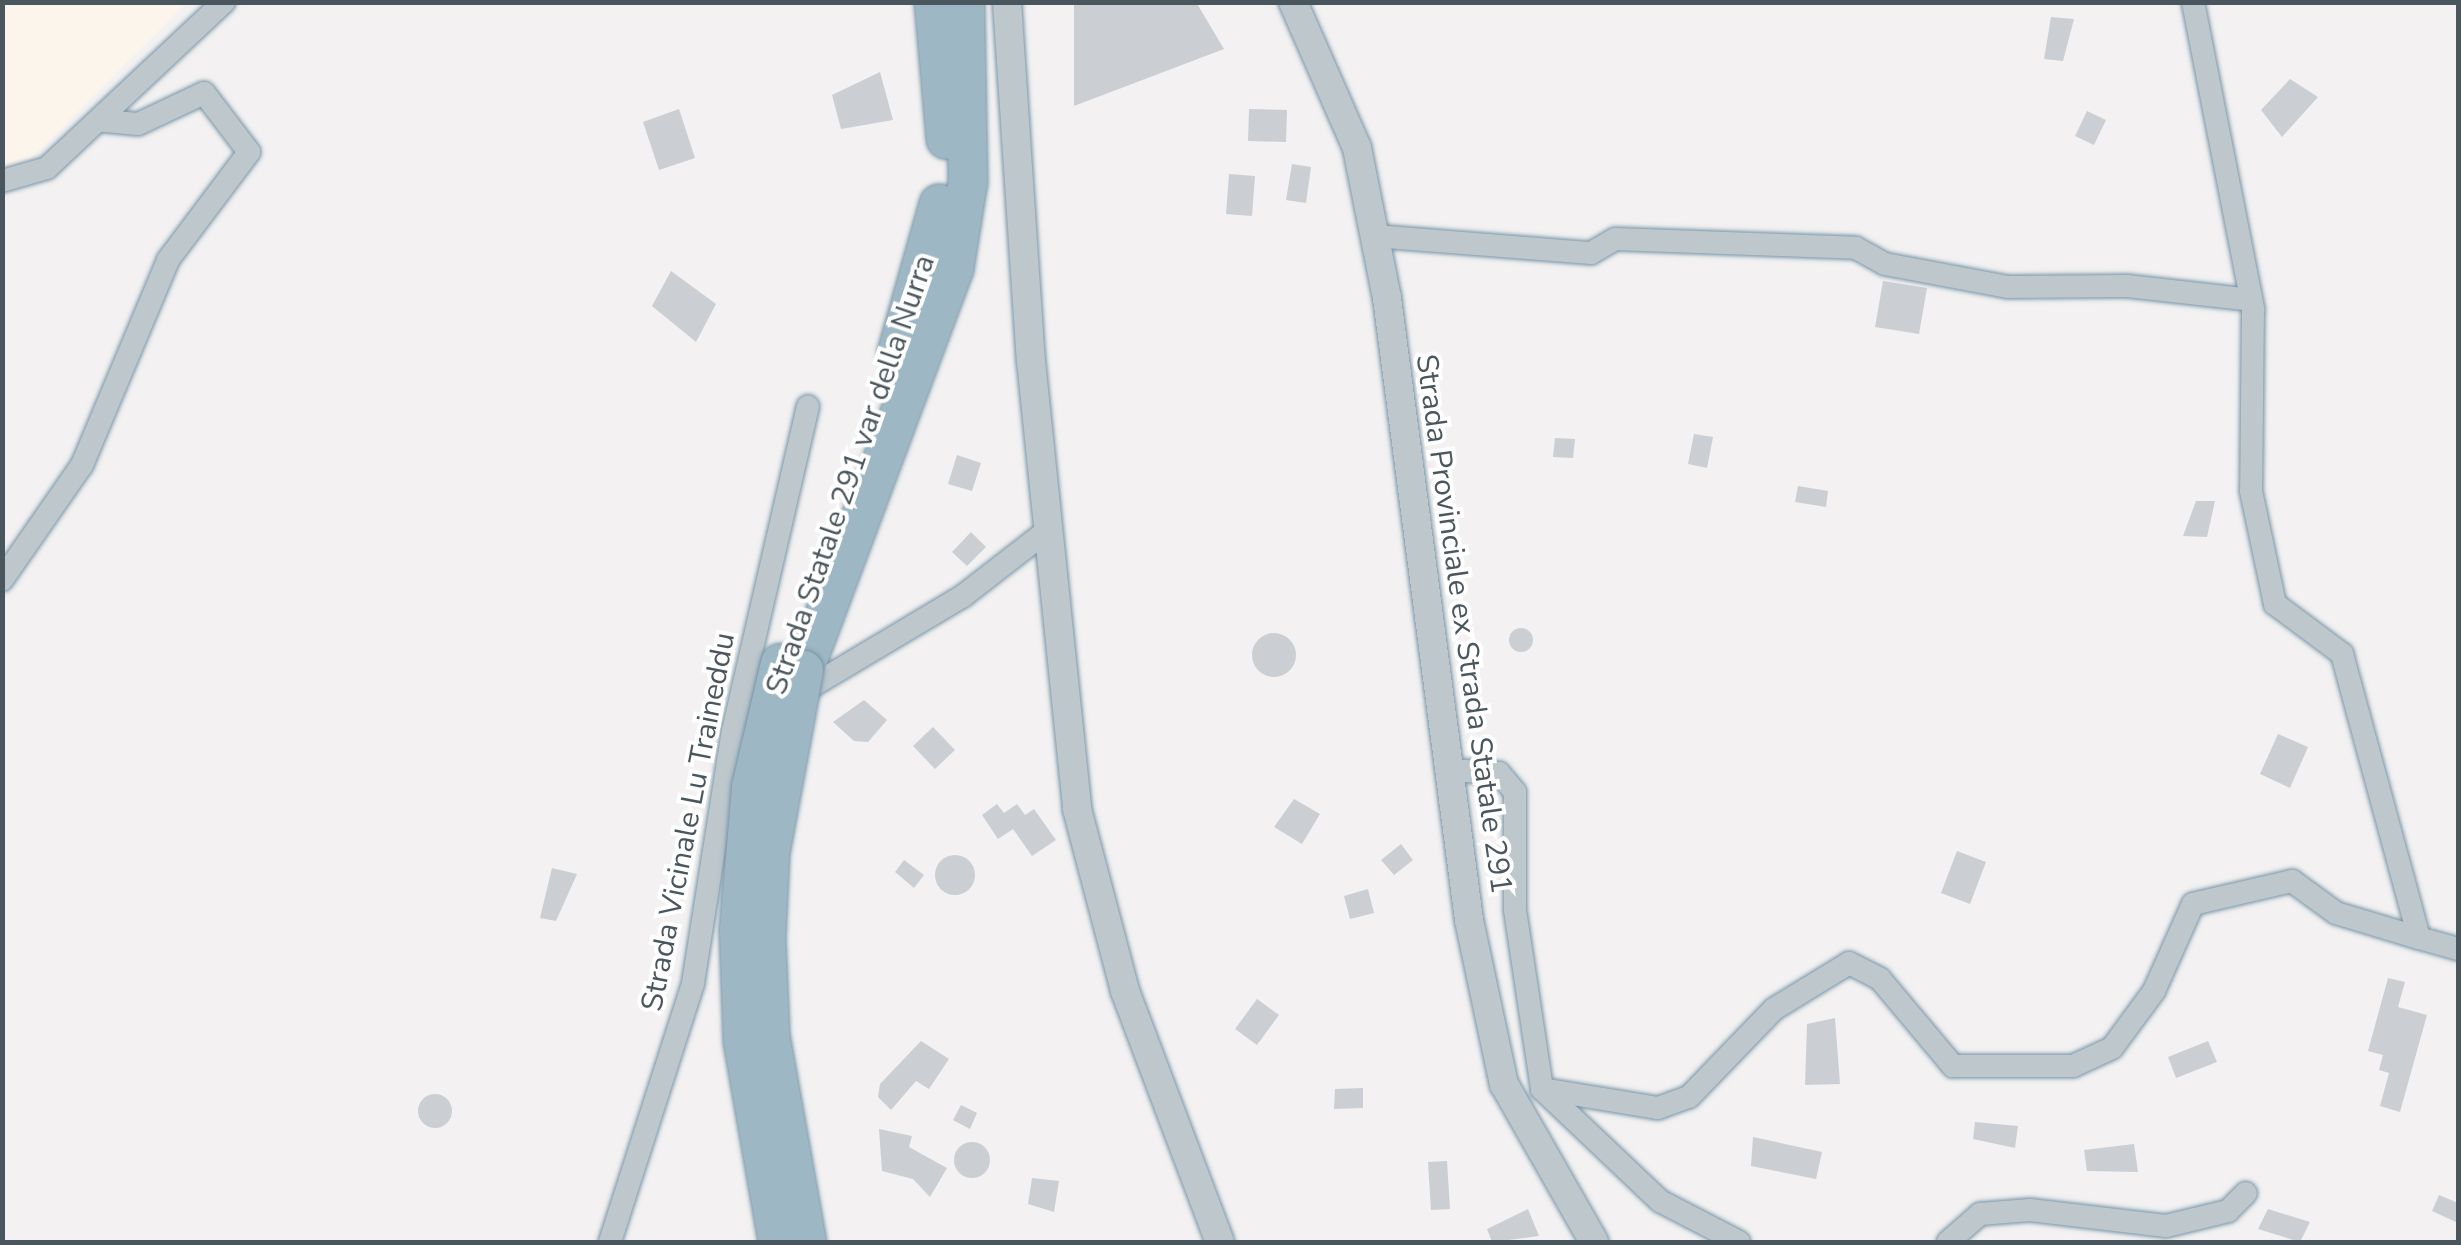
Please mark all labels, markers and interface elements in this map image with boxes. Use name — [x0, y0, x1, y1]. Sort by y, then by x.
street label: Strada Statale 291 var della Nurra — [759, 251, 943, 699]
street label: Strada Provinciale ex Strada Statale 291 — [1407, 352, 1519, 896]
street label: Strada Vicinale Lu Traineddu — [635, 630, 743, 1014]

